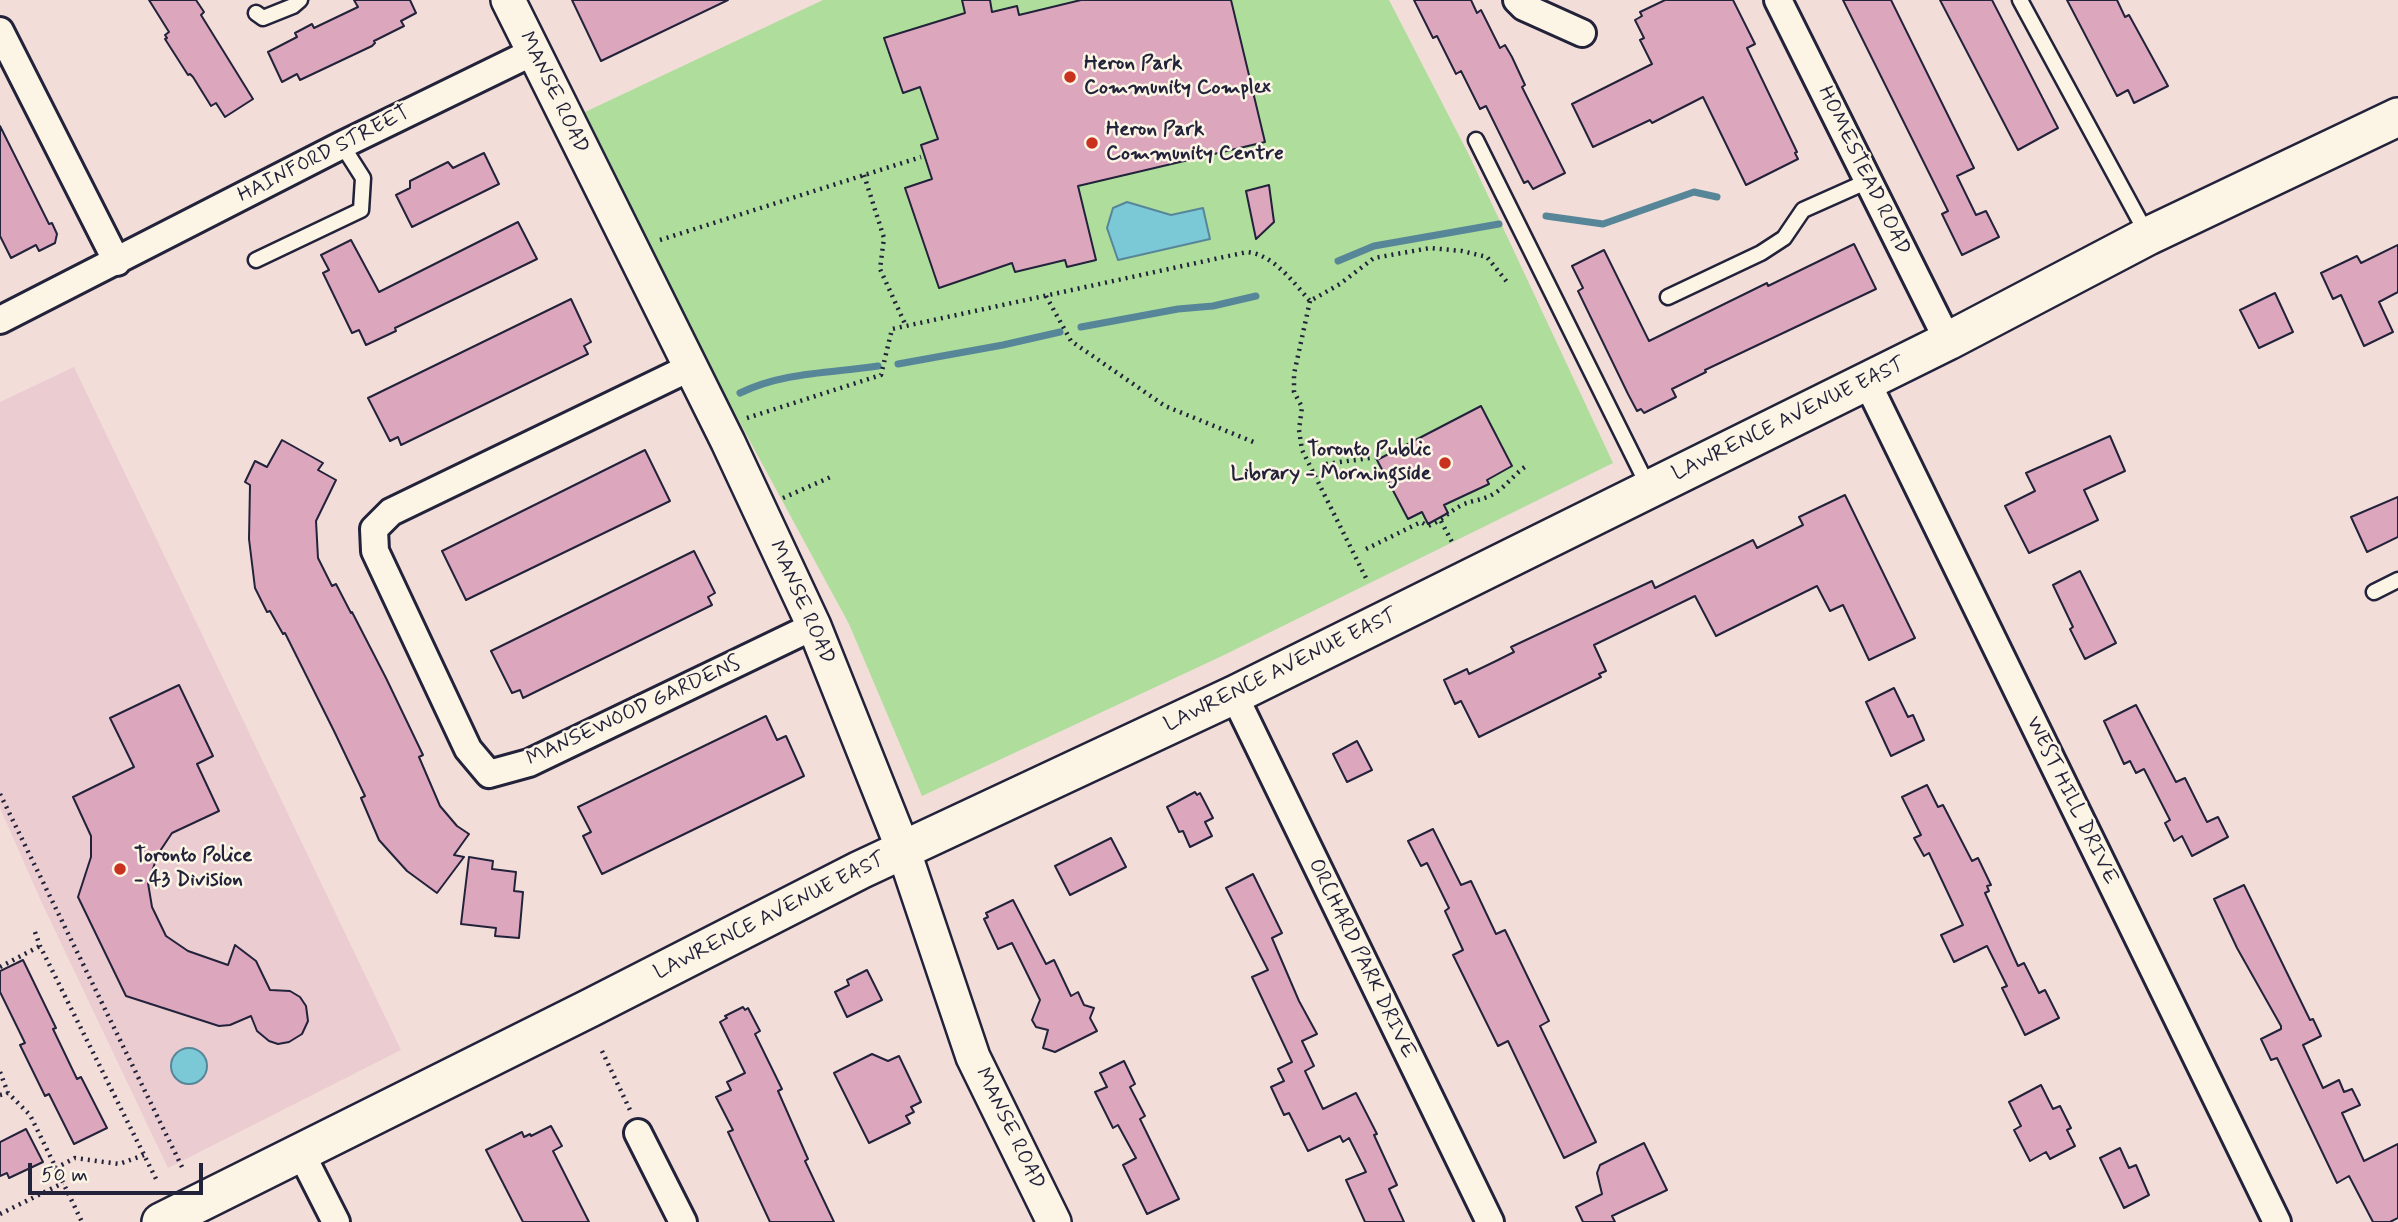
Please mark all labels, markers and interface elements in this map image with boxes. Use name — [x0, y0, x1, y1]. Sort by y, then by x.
street label: MANSE ROAD — [513, 28, 593, 158]
place label: Heron Park Community Complex — [1084, 52, 1271, 102]
marker: Heron Park Community Complex — [1062, 69, 1078, 85]
street label: HOMESTEAD ROAD — [1811, 82, 1915, 260]
street label: HAINFORD STREET — [234, 101, 414, 209]
place label: Heron Park Community Centre — [1106, 118, 1284, 168]
marker: Heron Park Community Centre — [1084, 135, 1100, 151]
street label: LAWRENCE AVENUE EAST — [1669, 353, 1909, 487]
place label: Toronto Public Library - Morningside — [1231, 438, 1431, 488]
marker: Toronto Public Library - Morningside — [1437, 455, 1453, 471]
street label: MANSE ROAD — [763, 537, 839, 669]
street label: LAWRENCE AVENUE EAST — [1161, 604, 1401, 738]
street label: MANSEWOOD GARDENS — [523, 651, 745, 773]
street label: WEST HILL DRIVE — [2019, 713, 2123, 889]
place label: Toronto Police - 43 Division — [134, 844, 252, 894]
street label: LAWRENCE AVENUE EAST — [650, 848, 890, 986]
street label: ORCHARD PARK DRIVE — [1302, 855, 1420, 1063]
marker: Toronto Police - 43 Division — [112, 861, 128, 877]
street label: MANSE ROAD — [969, 1064, 1049, 1194]
scale bar — [32, 1148, 206, 1192]
text: 50 m — [41, 1161, 88, 1189]

